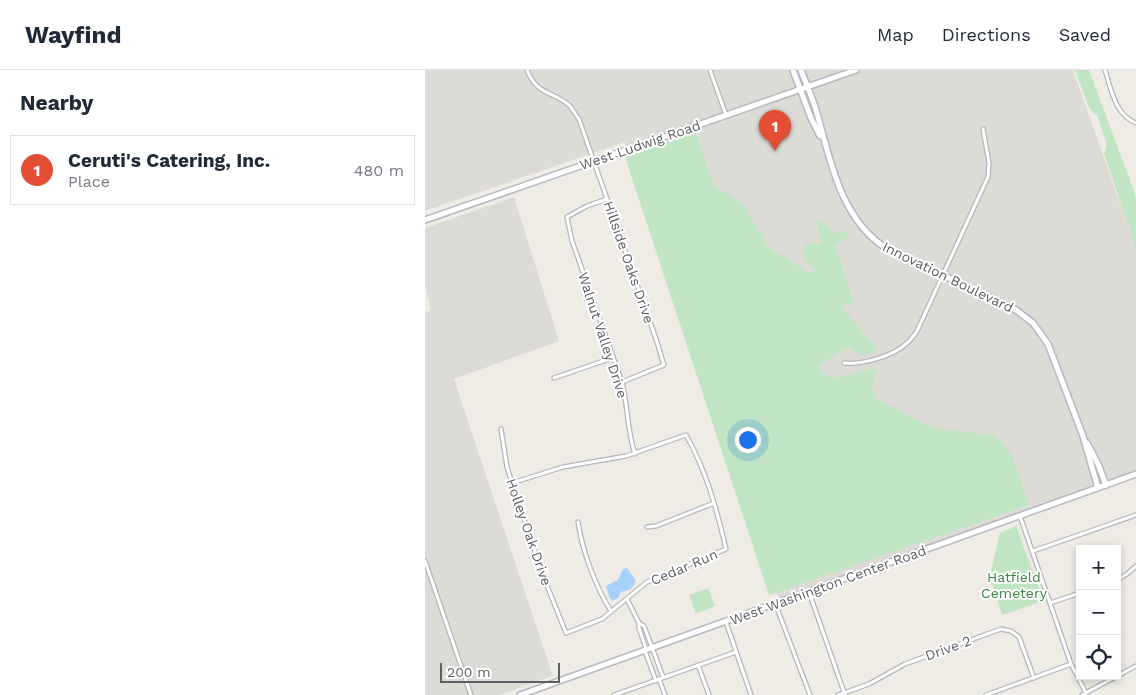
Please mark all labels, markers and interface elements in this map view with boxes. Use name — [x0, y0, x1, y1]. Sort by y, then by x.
text: Wayfind — [25, 21, 121, 49]
text: Map — [877, 24, 914, 45]
text: Directions — [942, 24, 1031, 45]
text: Saved — [1059, 24, 1111, 45]
text: Nearby — [20, 90, 93, 115]
pin: 1 — [759, 110, 791, 151]
street label: West Ludwig Road — [578, 117, 702, 173]
text: Ceruti's Catering, Inc. — [68, 149, 270, 172]
text: 1 — [34, 161, 40, 180]
text: 480 m — [354, 161, 404, 180]
text: Place — [68, 172, 110, 191]
street label: Hillside Oaks Drive — [601, 199, 657, 325]
street label: Innovation Boulevard — [880, 238, 1016, 316]
street label: Walnut Valley Drive — [575, 270, 631, 400]
your location — [735, 427, 761, 453]
street label: Holley Oak Drive — [503, 476, 555, 588]
street label: West Washington Center Road — [728, 542, 928, 628]
map controls — [1076, 545, 1121, 680]
button: + — [1076, 545, 1121, 590]
street label: Cedar Run — [648, 546, 720, 588]
park label: Hatfield Cemetery — [981, 569, 1048, 601]
button: − — [1076, 590, 1121, 635]
street label: Drive 2 — [923, 632, 973, 664]
button: locate — [1076, 635, 1121, 680]
scale bar — [440, 660, 560, 683]
text: 200 m — [447, 664, 491, 680]

